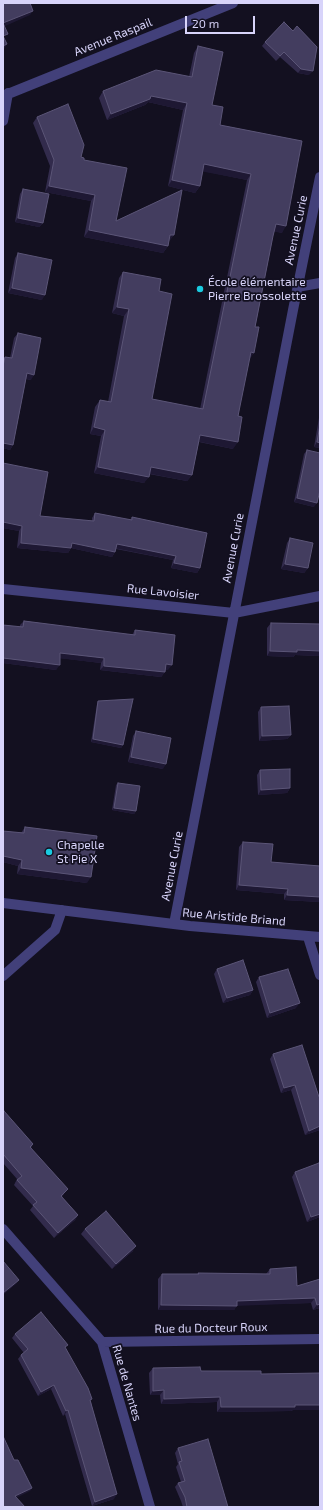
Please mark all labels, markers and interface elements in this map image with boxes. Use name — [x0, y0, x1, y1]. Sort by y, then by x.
scale bar — [187, 8, 257, 34]
street label: Avenue Raspail — [72, 15, 154, 59]
text: 20 m — [192, 16, 219, 30]
street label: Avenue Curie — [282, 194, 310, 266]
place label: École élémentaire Pierre Brossolette — [208, 275, 307, 303]
marker: École élémentaire Pierre Brossolette — [195, 284, 205, 294]
street label: Avenue Curie — [219, 512, 247, 584]
street label: Rue Lavoisier — [126, 581, 200, 603]
street label: Avenue Curie — [158, 830, 186, 902]
place label: Chapelle St Pie X — [57, 838, 104, 866]
marker: Chapelle St Pie X — [44, 847, 54, 857]
street label: Rue Aristide Briand — [182, 905, 286, 929]
street label: Rue du Docteur Roux — [154, 1320, 268, 1336]
street label: Rue de Nantes — [109, 1343, 145, 1423]

